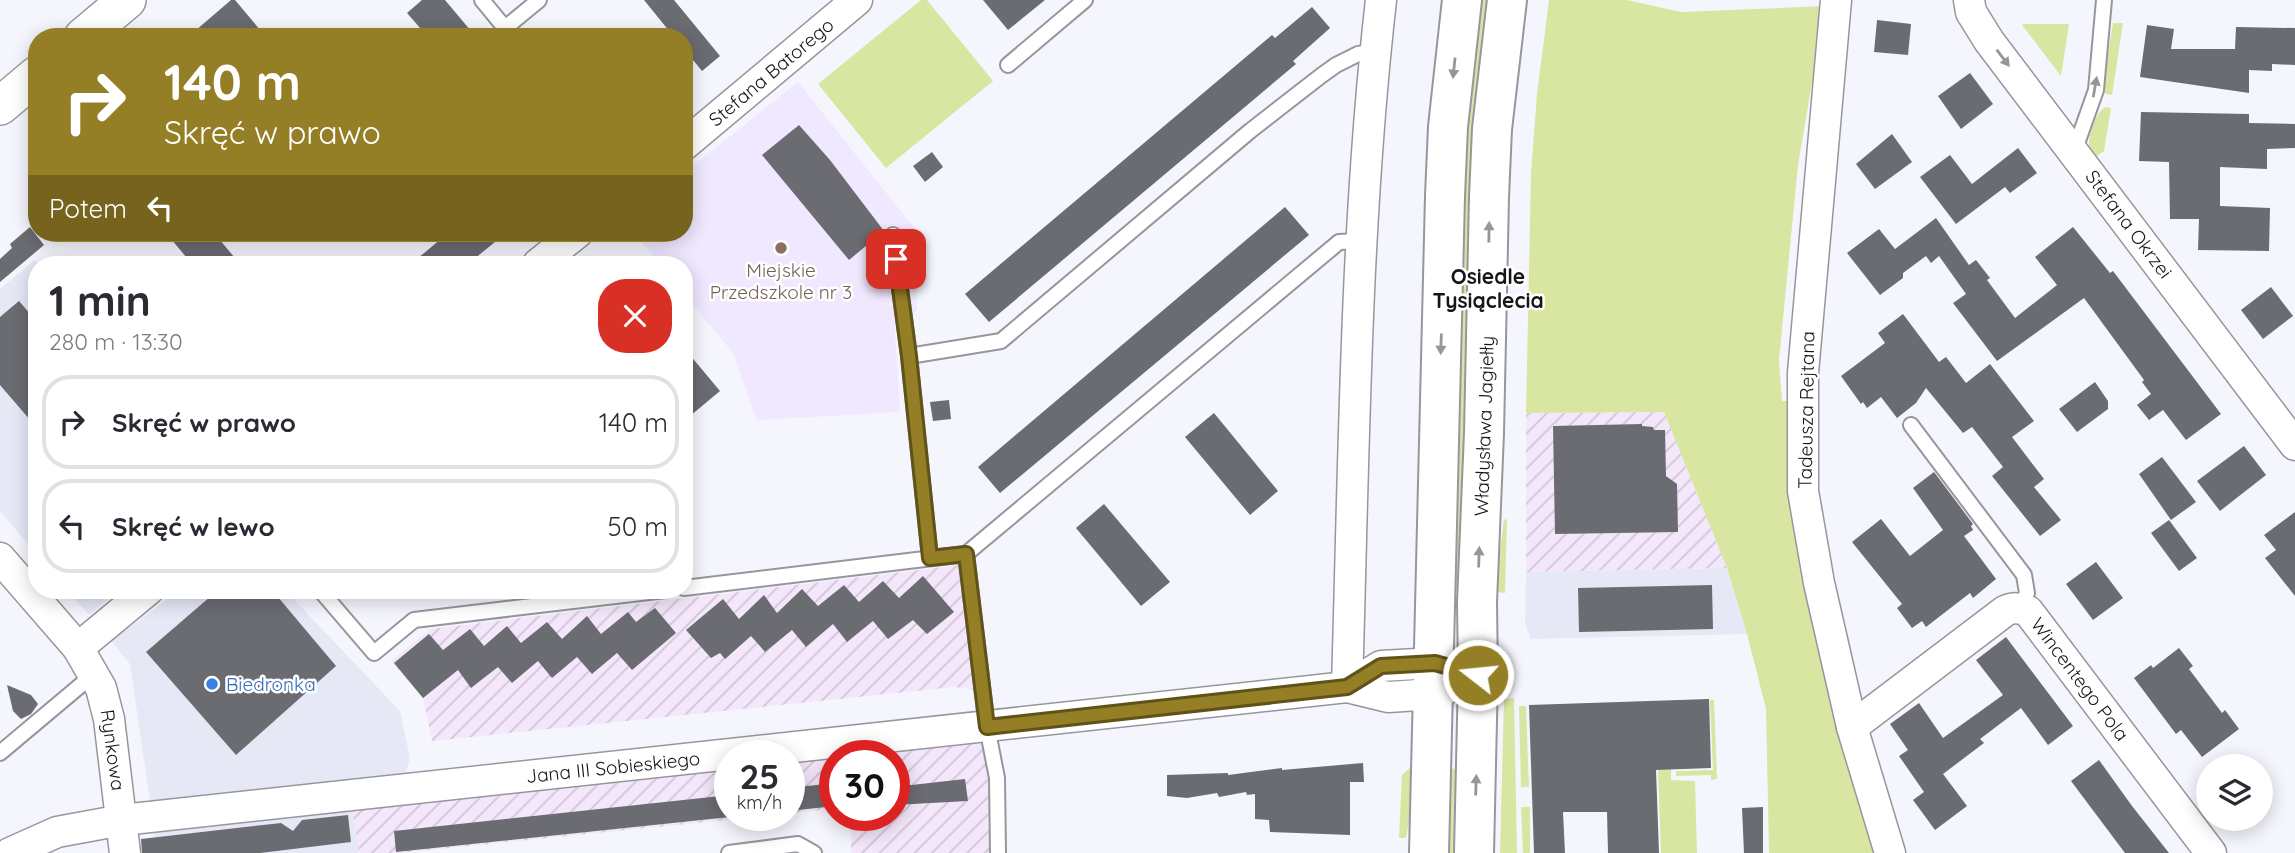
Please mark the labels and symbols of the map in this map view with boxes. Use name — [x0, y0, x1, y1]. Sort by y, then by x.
street label: Stefana Batorego — [704, 13, 838, 131]
one-way arrow — [1995, 49, 2010, 67]
one-way arrow — [1448, 57, 1459, 79]
one-way arrow — [2090, 76, 2101, 98]
street label: Stefana Okrzei — [2080, 165, 2178, 283]
one-way arrow — [1483, 221, 1494, 243]
pin — [866, 229, 926, 289]
marker: Miejskie Przedszkole nr 3 — [773, 240, 789, 256]
place label: Miejskie Przedszkole nr 3 — [710, 258, 852, 304]
district label: Osiedle Tysiąclecia — [1432, 263, 1544, 313]
street label: Tadeusza Rejtana — [1793, 331, 1819, 489]
one-way arrow — [1436, 333, 1447, 355]
street label: Władysława Jagiełły — [1469, 335, 1499, 517]
one-way arrow — [1474, 546, 1485, 568]
street label: Wincentego Pola — [2026, 612, 2134, 746]
position arrow — [1441, 638, 1515, 712]
place label: Biedronka — [226, 672, 316, 696]
marker: Biedronka — [204, 676, 220, 692]
street label: Rynkowa — [95, 708, 131, 792]
speed limit sign: 30 — [819, 740, 910, 831]
street label: Jana III Sobieskiego — [525, 746, 701, 788]
one-way arrow — [1471, 774, 1482, 796]

